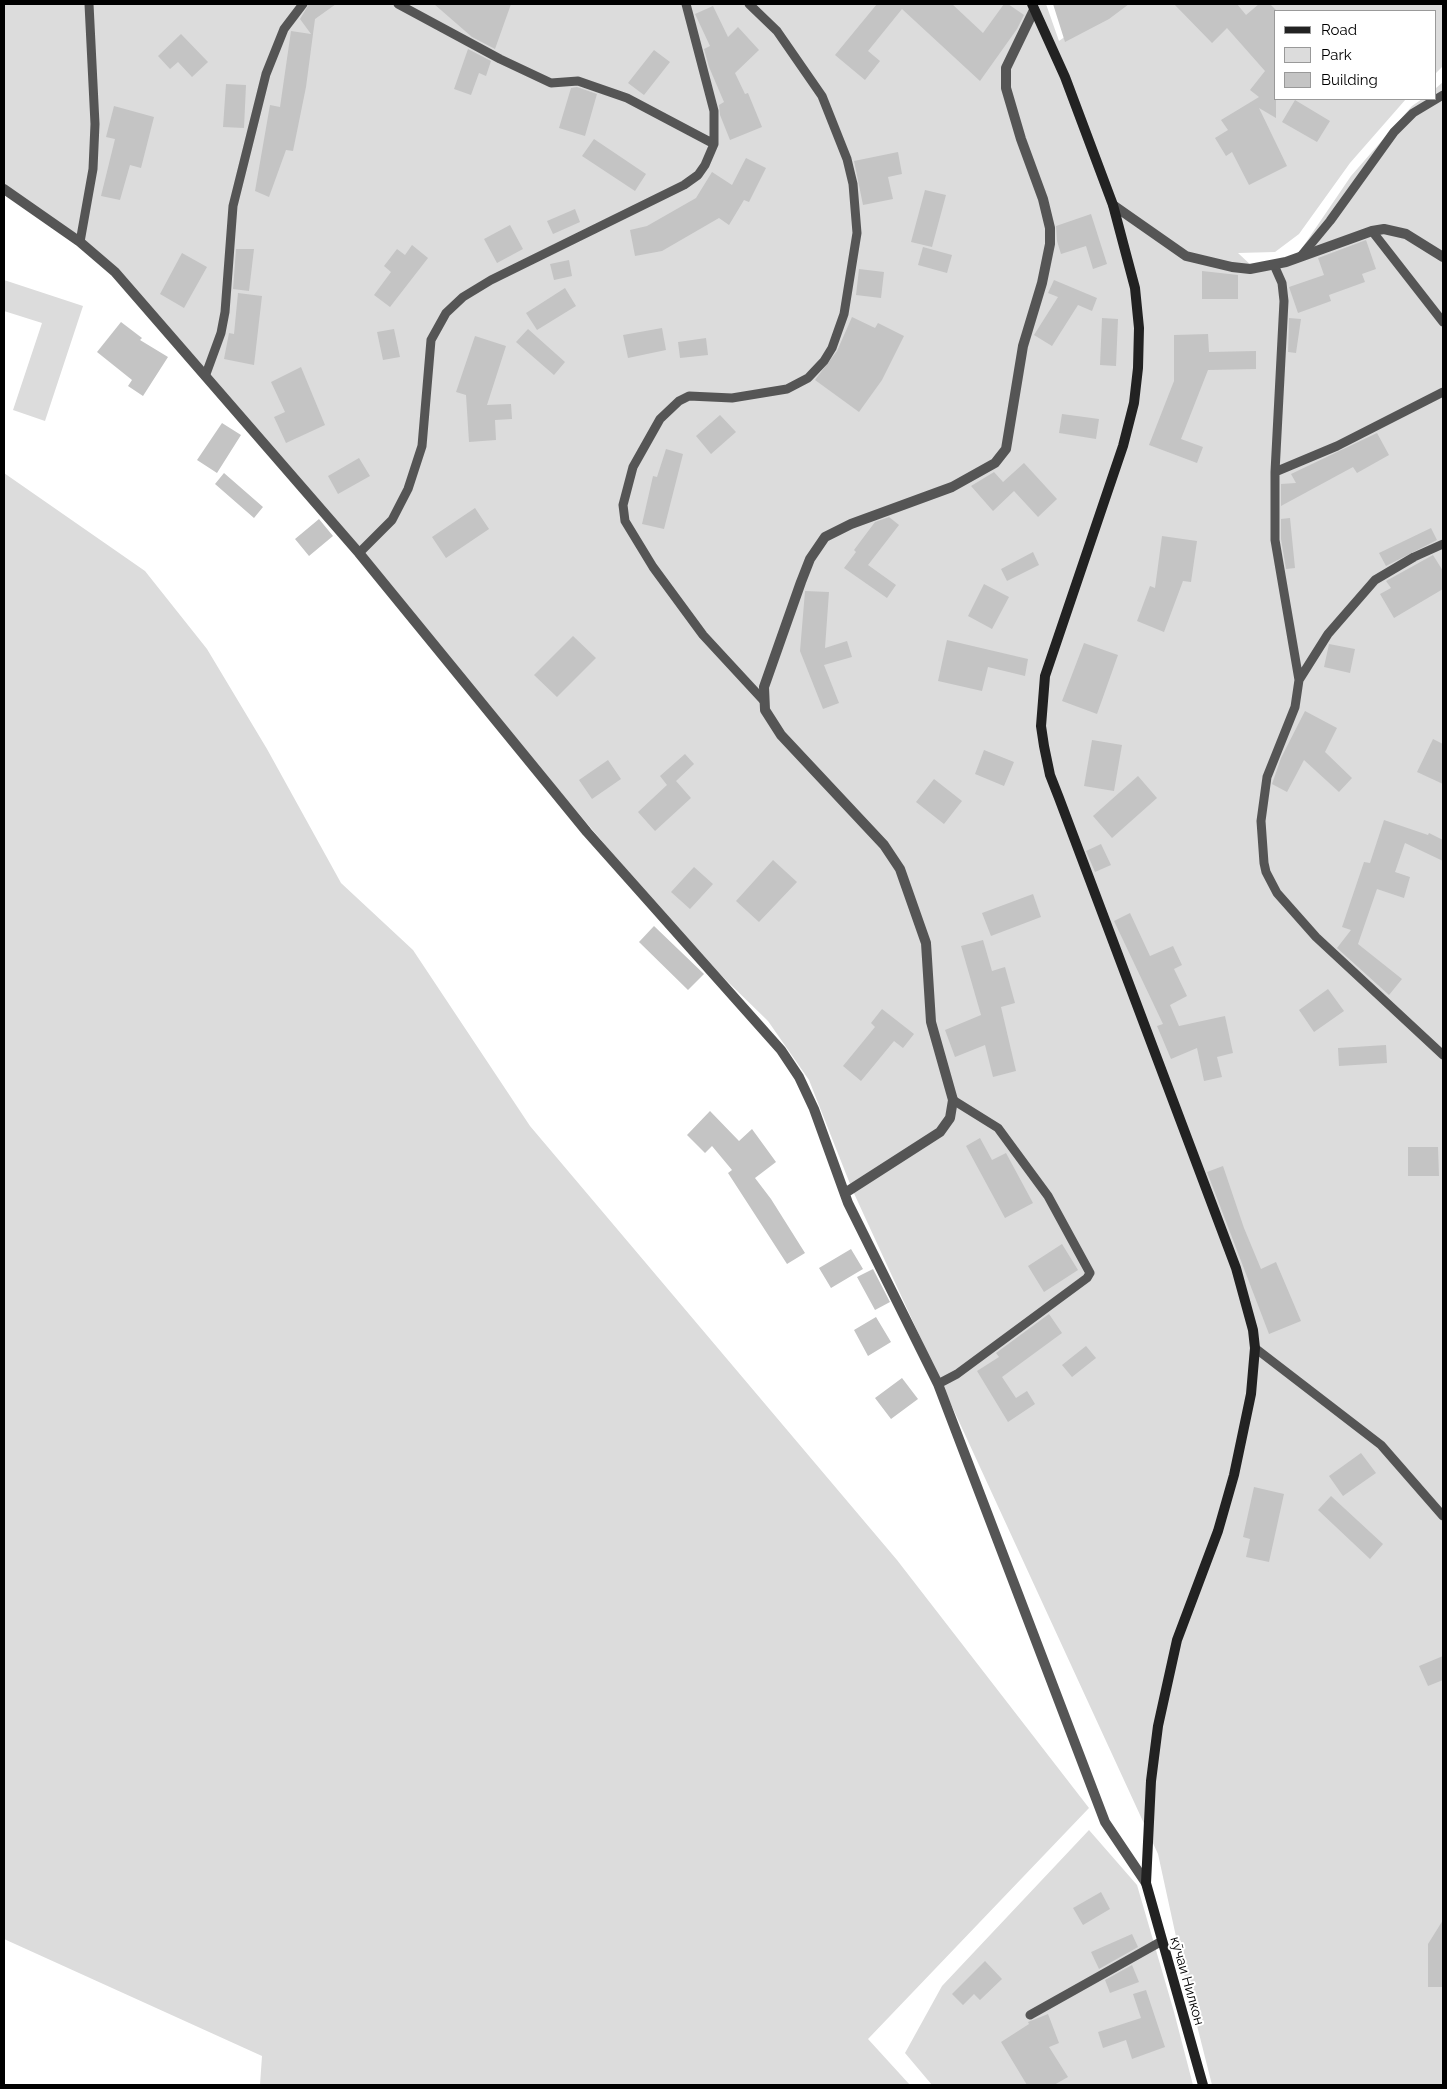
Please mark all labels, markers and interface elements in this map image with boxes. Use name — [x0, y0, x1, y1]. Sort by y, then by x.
legend — [1274, 10, 1437, 100]
text: Road — [1321, 21, 1357, 39]
text: Park — [1321, 46, 1352, 64]
text: Building — [1321, 71, 1378, 89]
street label: кӯчаи Нилкон — [1166, 1935, 1208, 2027]

